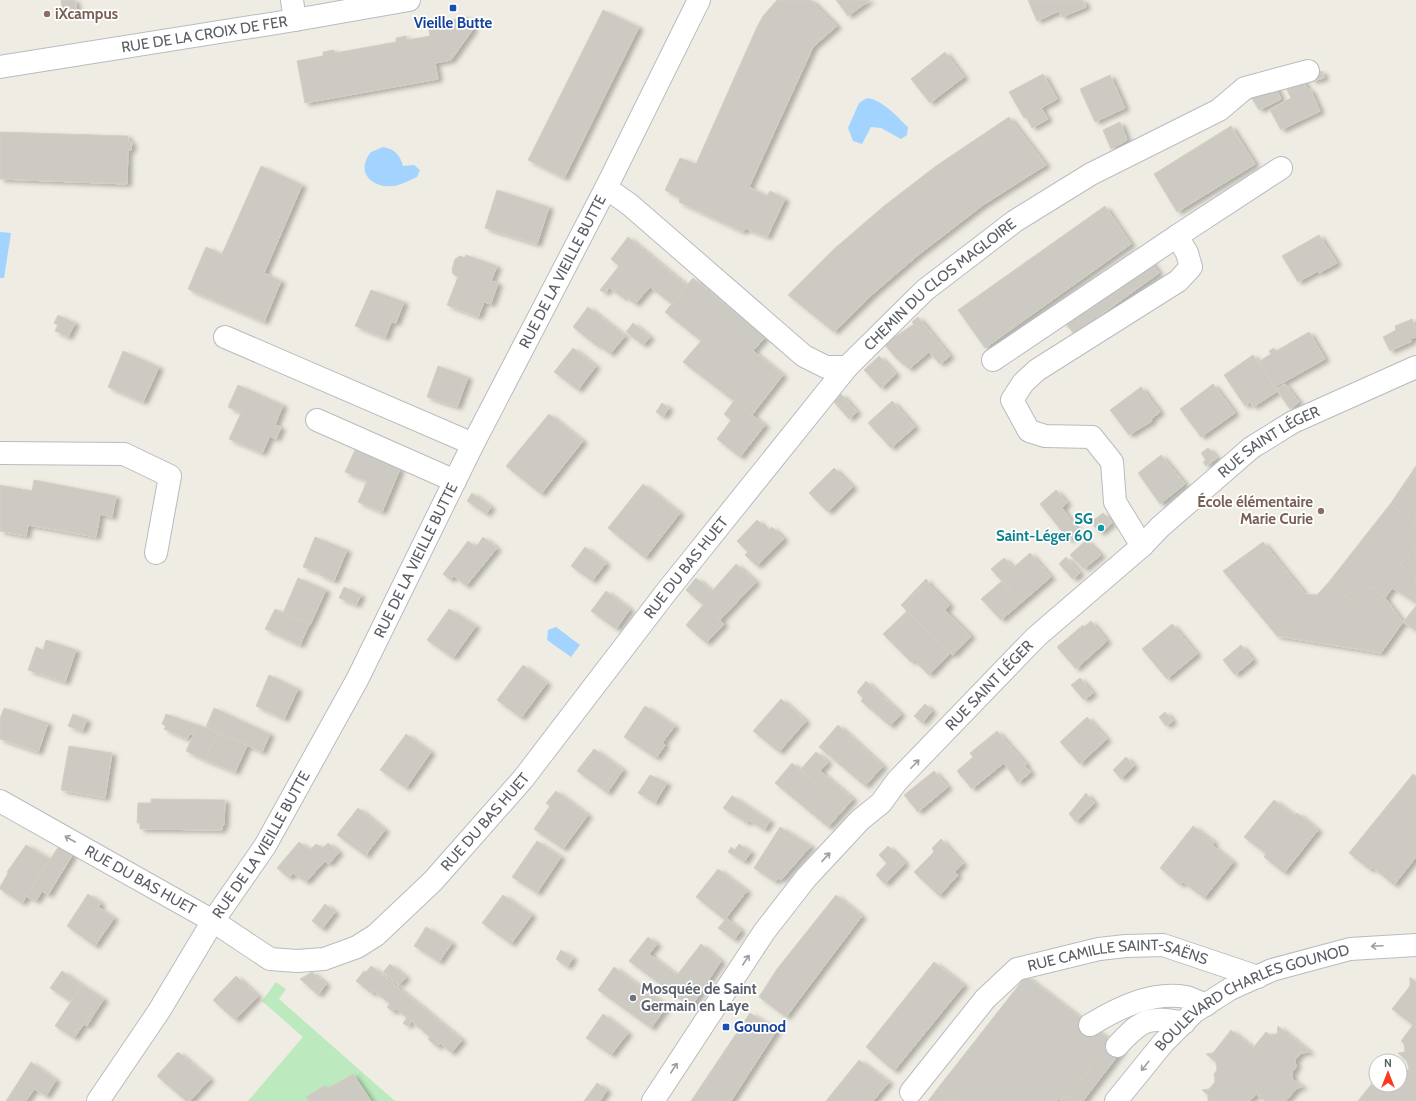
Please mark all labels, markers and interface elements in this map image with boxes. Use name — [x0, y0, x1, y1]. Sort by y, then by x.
marker: Vieille Butte — [448, 3, 458, 13]
place label: iXcampus — [55, 5, 118, 23]
marker: iXcampus — [42, 9, 52, 19]
street label: RUE DE LA CROIX DE FER — [120, 12, 289, 57]
place label: Vieille Butte — [414, 14, 493, 32]
street label: RUE DE LA VIEILLE BUTTE — [515, 192, 610, 351]
street label: CHEMIN DU CLOS MAGLOIRE — [860, 215, 1020, 354]
street label: RUE SAINT LÉGER — [1214, 402, 1322, 482]
street label: RUE DE LA VIEILLE BUTTE — [370, 480, 461, 641]
place label: École élémentaire Marie Curie — [1197, 492, 1313, 528]
marker: École élémentaire Marie Curie — [1316, 506, 1326, 516]
place label: SG Saint-Léger 60 — [996, 510, 1093, 545]
street label: RUE DU BAS HUET — [640, 513, 732, 622]
marker: SG Saint-Léger 60 — [1096, 523, 1106, 533]
street label: RUE SAINT LÉGER — [942, 636, 1037, 734]
one-way arrow — [910, 759, 919, 769]
street label: RUE DE LA VIEILLE BUTTE — [209, 768, 314, 922]
street label: RUE DU BAS HUET — [437, 769, 533, 875]
one-way arrow — [64, 835, 76, 843]
street label: RUE DU BAS HUET — [81, 842, 199, 919]
one-way arrow — [821, 852, 830, 863]
street label: RUE CAMILLE SAINT-SAËNS — [1026, 936, 1211, 975]
street label: BOULEVARD CHARLES GOUNOD — [1151, 941, 1351, 1055]
one-way arrow — [1371, 943, 1384, 950]
one-way arrow — [742, 954, 750, 966]
place label: Mosquée de Saint Germain en Laye — [641, 980, 757, 1015]
marker: Mosquée de Saint Germain en Laye — [628, 993, 638, 1003]
place label: Gounod — [734, 1018, 786, 1036]
marker: Gounod — [721, 1022, 731, 1032]
north arrow — [1368, 1053, 1408, 1093]
text: N — [1384, 1056, 1392, 1070]
one-way arrow — [1140, 1061, 1149, 1072]
one-way arrow — [670, 1063, 679, 1074]

